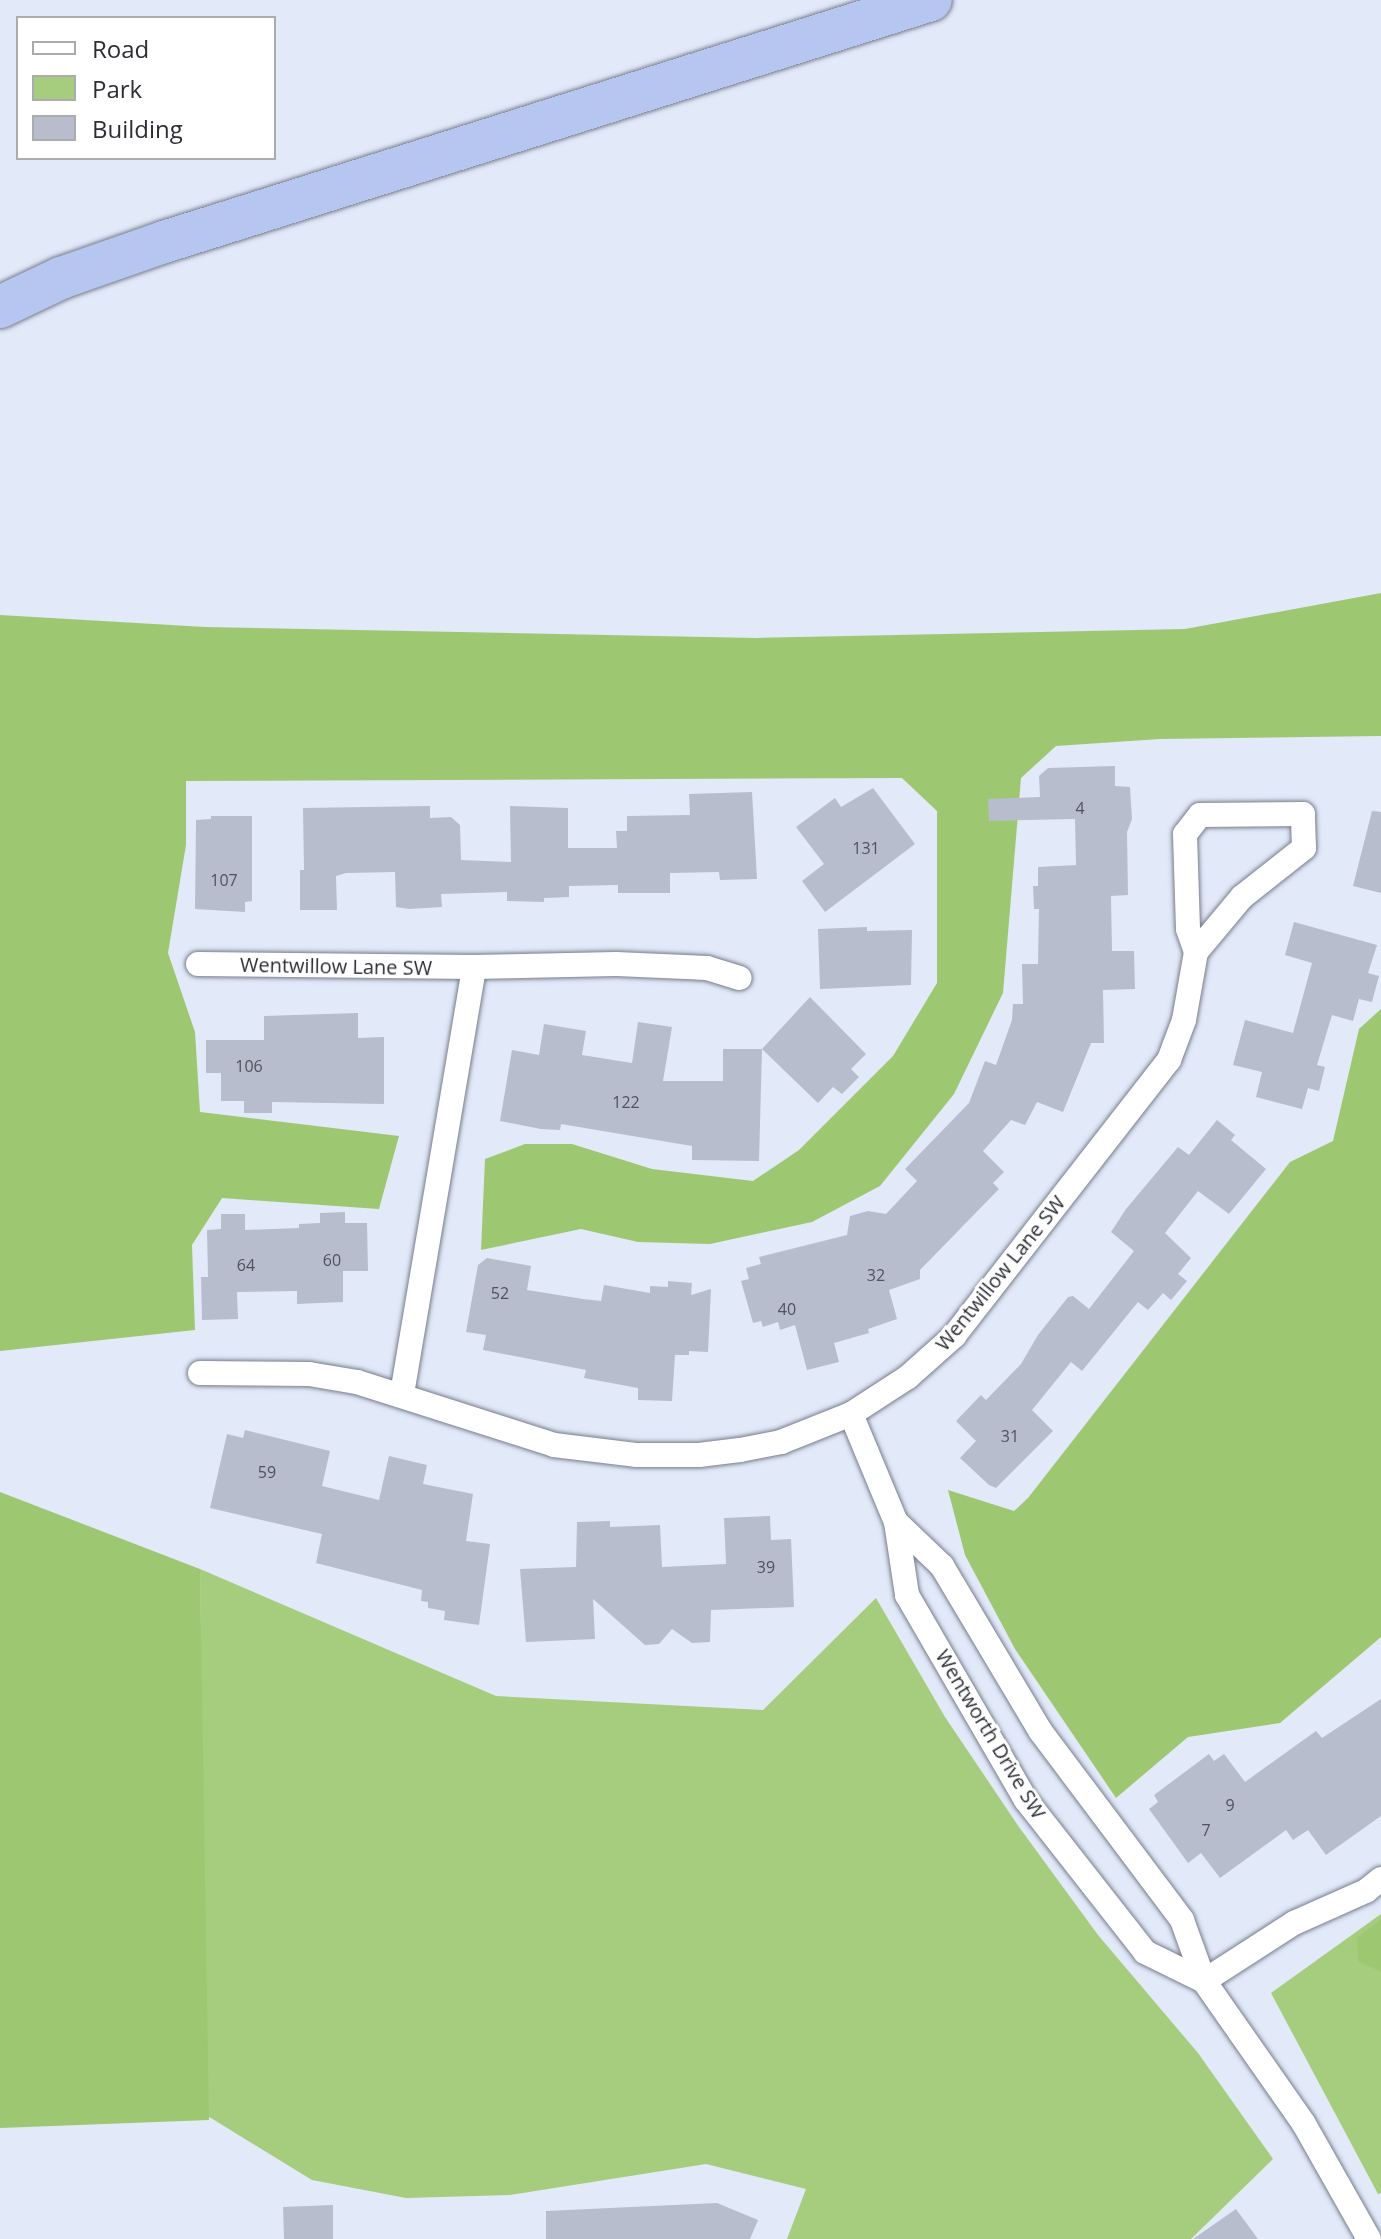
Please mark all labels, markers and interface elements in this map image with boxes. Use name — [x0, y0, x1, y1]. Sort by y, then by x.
legend — [16, 16, 276, 160]
text: Road — [92, 32, 149, 65]
text: Park — [92, 72, 142, 105]
text: Building — [92, 112, 183, 145]
house number: 4 — [1075, 798, 1085, 818]
house number: 131 — [852, 838, 880, 858]
house number: 107 — [210, 870, 238, 890]
street label: Wentwillow Lane SW — [240, 952, 432, 980]
house number: 106 — [235, 1056, 263, 1076]
house number: 122 — [612, 1092, 640, 1112]
street label: Wentwillow Lane SW — [930, 1191, 1070, 1355]
house number: 60 — [323, 1250, 341, 1270]
house number: 64 — [237, 1255, 255, 1275]
house number: 32 — [867, 1265, 885, 1285]
house number: 52 — [491, 1283, 509, 1303]
house number: 40 — [778, 1299, 796, 1319]
house number: 31 — [1001, 1426, 1019, 1446]
house number: 59 — [258, 1462, 276, 1482]
house number: 39 — [757, 1557, 775, 1577]
street label: Wentworth Drive SW — [931, 1645, 1051, 1823]
house number: 9 — [1225, 1795, 1235, 1815]
house number: 7 — [1201, 1820, 1211, 1840]

